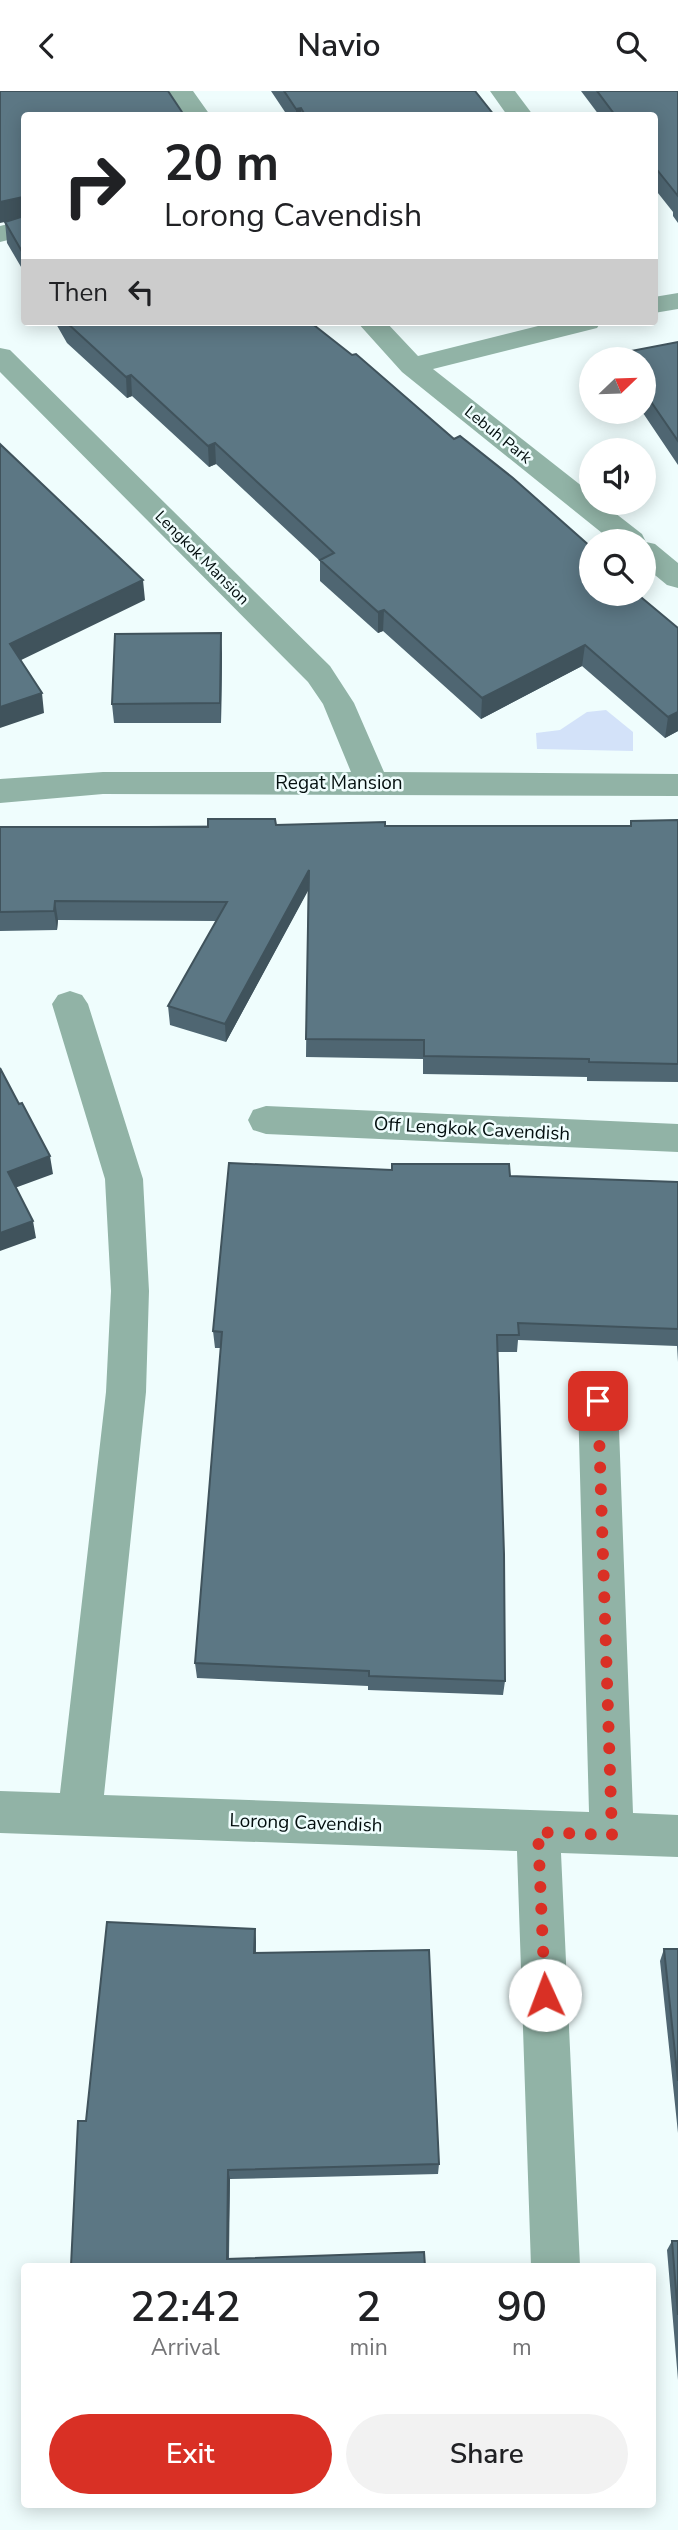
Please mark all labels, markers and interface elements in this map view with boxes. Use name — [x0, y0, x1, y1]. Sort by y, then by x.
text: Navio — [297, 24, 381, 67]
icon: back — [28, 27, 66, 65]
icon: search — [612, 27, 650, 65]
text: 20 m — [164, 130, 279, 197]
icon: right — [49, 140, 140, 231]
text: Lorong Cavendish — [164, 194, 422, 237]
icon: left — [122, 273, 160, 311]
text: Then — [49, 275, 108, 310]
north arrow — [579, 347, 656, 423]
map controls — [579, 347, 656, 606]
street label: Lebuh Park — [460, 401, 537, 470]
button: sound — [579, 438, 656, 515]
street label: Lengkok Mansion — [150, 506, 254, 610]
button: search — [579, 529, 656, 606]
street label: Regat Mansion — [275, 770, 403, 796]
street label: Off Lengkok Cavendish — [373, 1111, 571, 1147]
pin — [568, 1371, 628, 1431]
icon: arrive — [579, 1382, 617, 1420]
street label: Lorong Cavendish — [229, 1807, 383, 1839]
position arrow — [508, 1958, 582, 2032]
text: 22:42 — [130, 2279, 241, 2336]
text: 2 — [356, 2279, 381, 2336]
text: 90 — [497, 2279, 547, 2336]
text: Arrival — [151, 2332, 220, 2363]
text: min — [350, 2332, 388, 2363]
text: m — [512, 2332, 532, 2363]
button: Exit — [49, 2414, 332, 2494]
button: Share — [346, 2414, 628, 2494]

